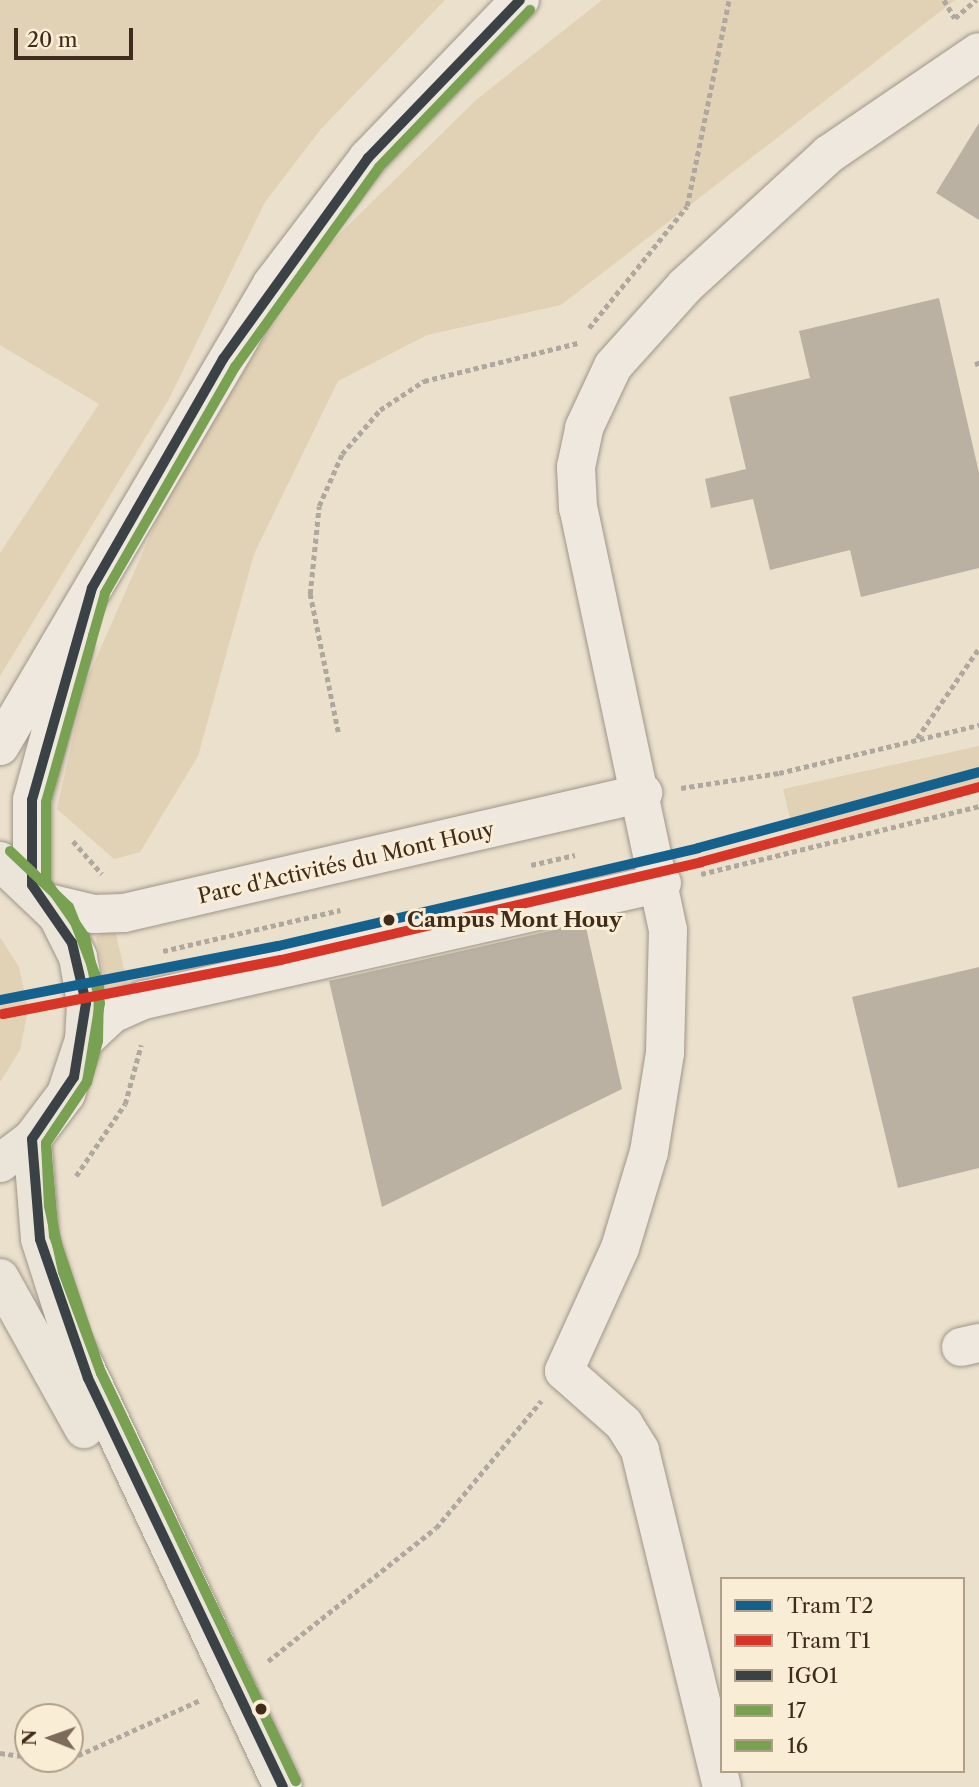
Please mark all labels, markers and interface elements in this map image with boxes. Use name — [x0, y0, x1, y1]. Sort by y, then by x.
scale bar — [18, 14, 136, 58]
text: 20 m — [27, 27, 78, 52]
street label: Parc d'Activités du Mont Houy — [195, 817, 497, 909]
place label: Campus Mont Houy — [407, 907, 622, 933]
marker: Campus Mont Houy — [377, 908, 401, 932]
legend — [720, 1577, 965, 1773]
text: Tram T2 — [787, 1593, 874, 1618]
text: Tram T1 — [787, 1628, 870, 1653]
text: IGO1 — [787, 1663, 838, 1688]
text: 17 — [787, 1698, 806, 1723]
unlabelled marker — [254, 1702, 268, 1716]
north arrow — [14, 1703, 84, 1773]
text: N — [18, 1729, 41, 1746]
text: 16 — [787, 1733, 808, 1758]

